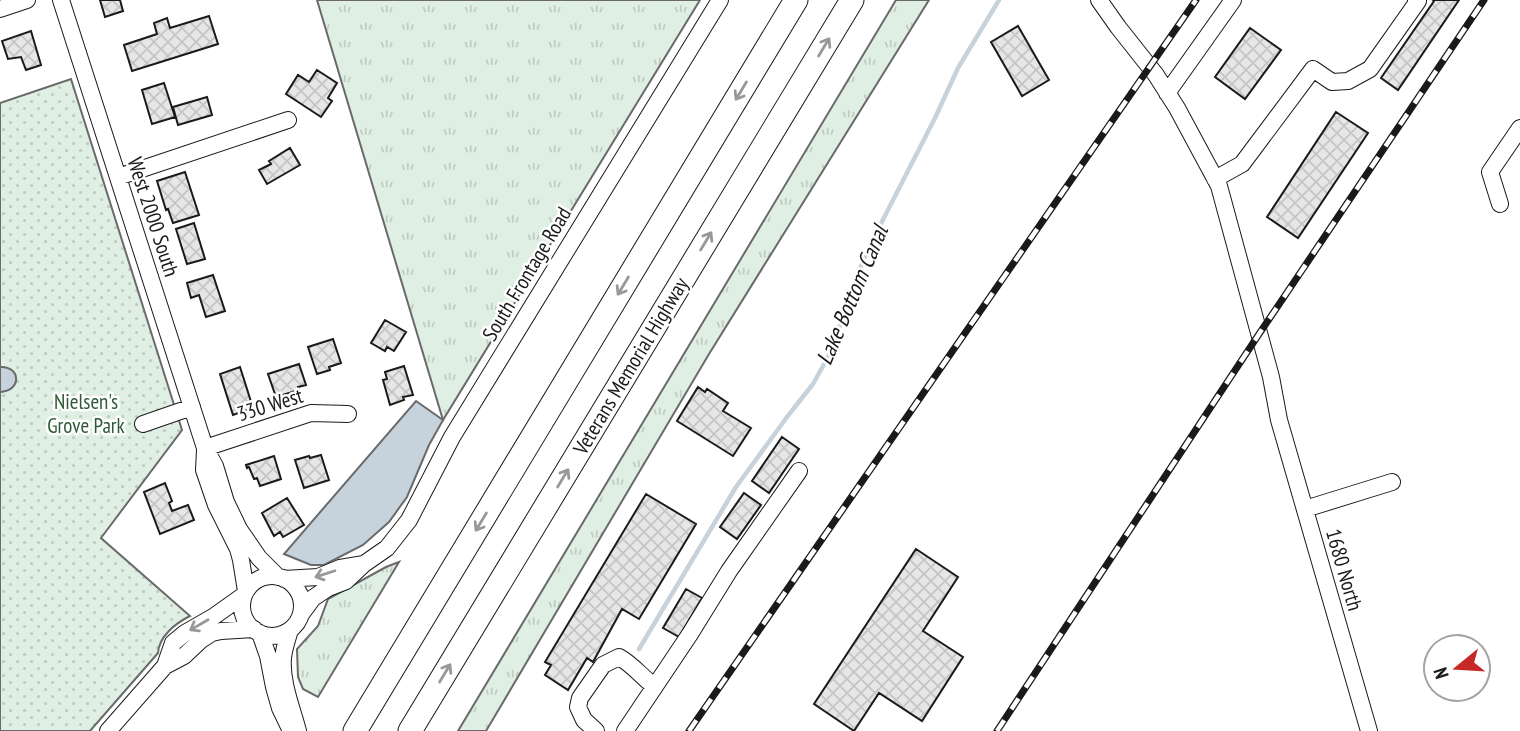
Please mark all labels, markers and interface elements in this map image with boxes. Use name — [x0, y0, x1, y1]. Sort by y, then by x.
one-way arrow — [817, 37, 831, 57]
one-way arrow — [734, 80, 748, 100]
street label: West 2000 South — [122, 154, 185, 280]
street label: South Frontage Road — [476, 202, 577, 346]
water label: Lake Bottom Canal — [809, 218, 895, 369]
one-way arrow — [700, 232, 714, 252]
street label: Veterans Memorial Highway — [566, 272, 694, 460]
one-way arrow — [616, 275, 630, 295]
street label: 330 West — [234, 382, 306, 427]
park label: Nielsen's Grove Park — [47, 388, 125, 439]
one-way arrow — [556, 468, 570, 488]
one-way arrow — [473, 512, 487, 532]
street label: 1680 North — [1320, 526, 1369, 614]
one-way arrow — [314, 568, 336, 581]
one-way arrow — [189, 618, 209, 632]
north arrow — [1422, 633, 1492, 703]
one-way arrow — [439, 663, 453, 683]
text: N — [1428, 665, 1454, 682]

